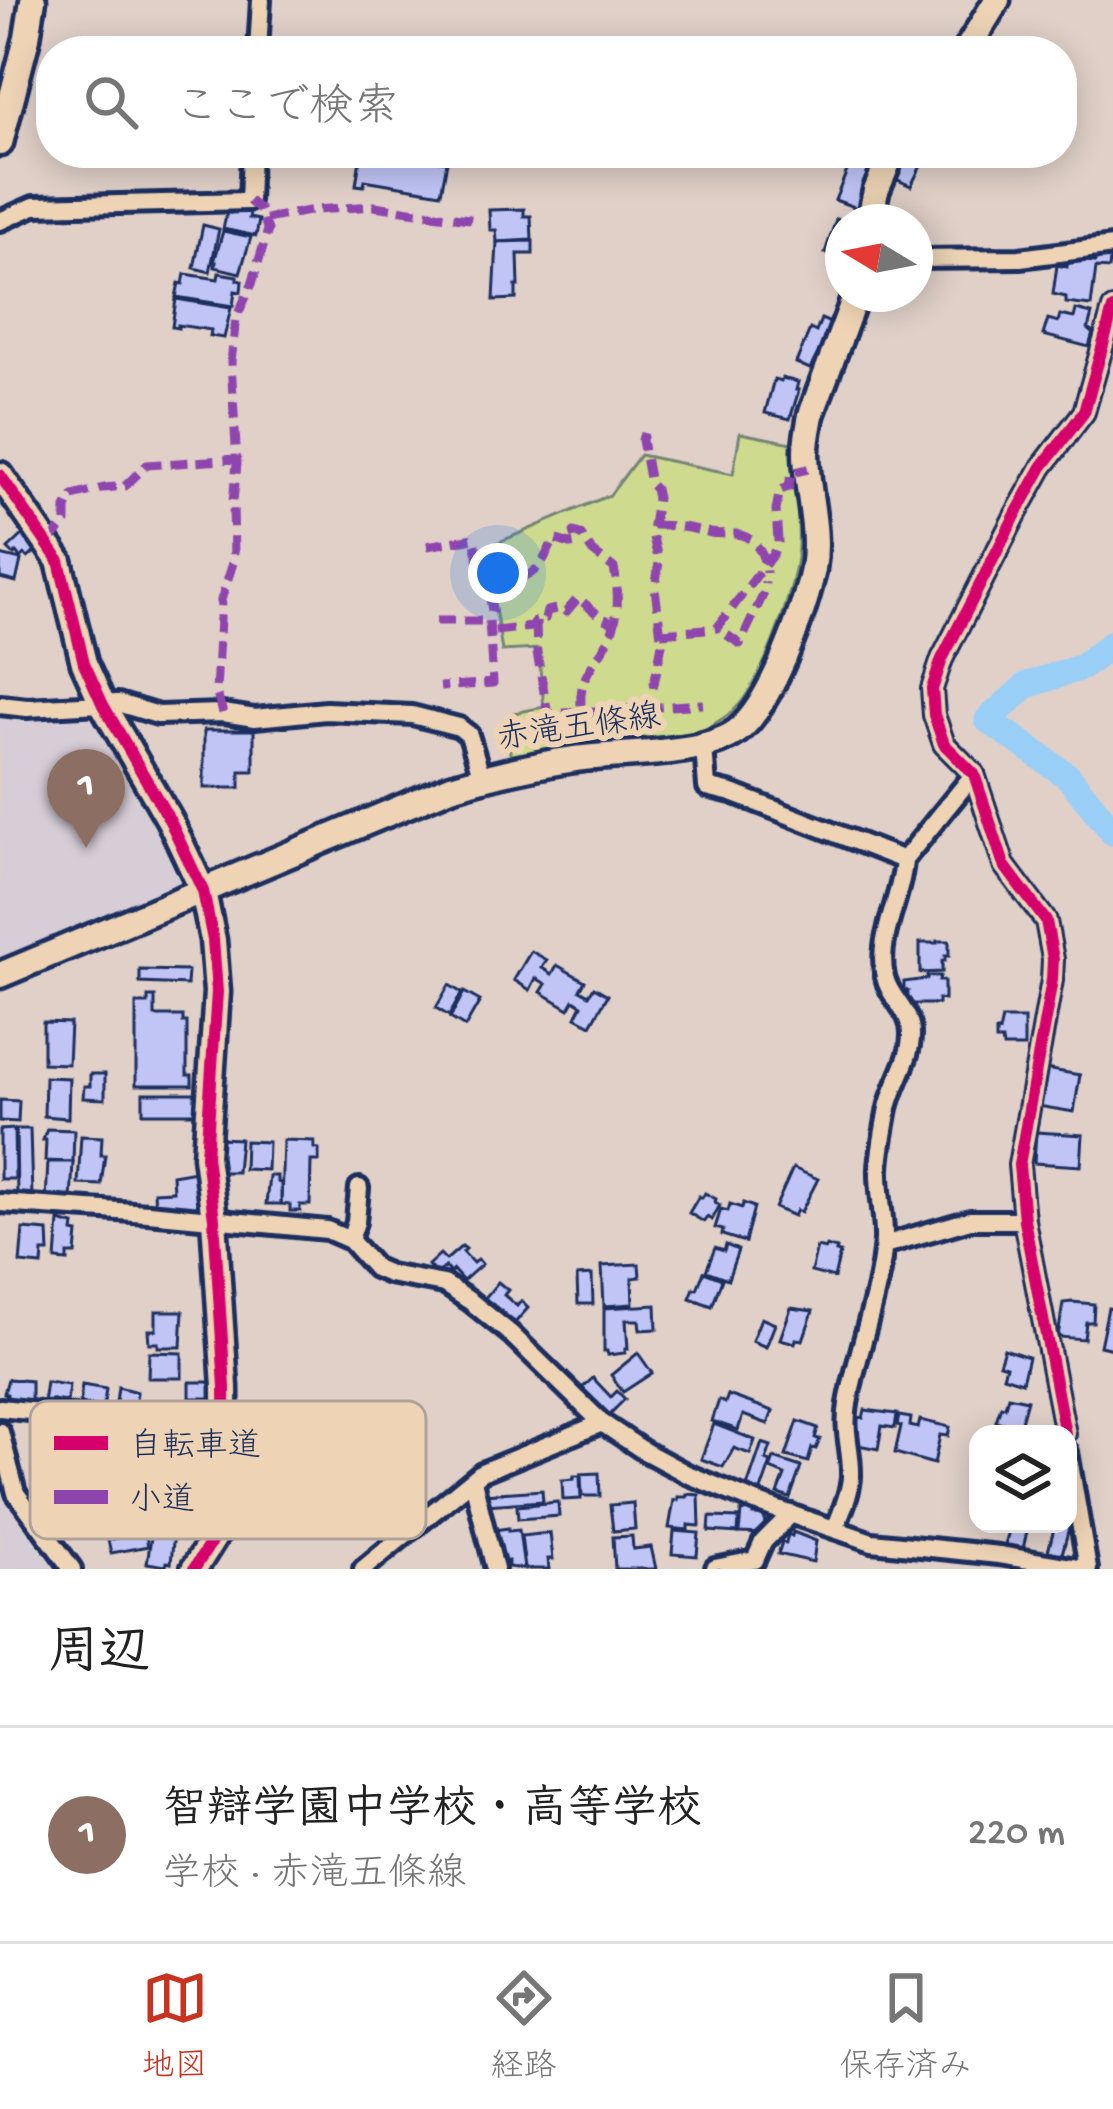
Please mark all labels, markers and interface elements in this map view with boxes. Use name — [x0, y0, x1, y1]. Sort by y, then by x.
search box — [36, 36, 1077, 168]
icon: search — [78, 69, 144, 135]
text: ここで検索 — [174, 84, 399, 137]
north arrow — [825, 204, 933, 312]
your location — [468, 543, 528, 603]
street label: 赤滝五條線 — [494, 698, 663, 760]
pin: 1 — [47, 749, 125, 848]
legend — [30, 1401, 426, 1539]
map controls — [969, 1425, 1077, 1533]
button: layers — [969, 1425, 1077, 1533]
text: 自転車道 — [129, 1428, 261, 1468]
text: 小道 — [129, 1482, 195, 1522]
text: 周辺 — [48, 1627, 150, 1687]
text: 智辯学園中学校・高等学校 — [162, 1786, 702, 1839]
text: 1 — [79, 1812, 95, 1858]
text: 220 m — [968, 1812, 1065, 1858]
text: 学校 · 赤滝五條線 — [162, 1854, 466, 1900]
tab: 地図 — [142, 1965, 208, 2088]
tab: 経路 — [491, 1965, 557, 2088]
tab: 保存済み — [840, 1965, 972, 2088]

